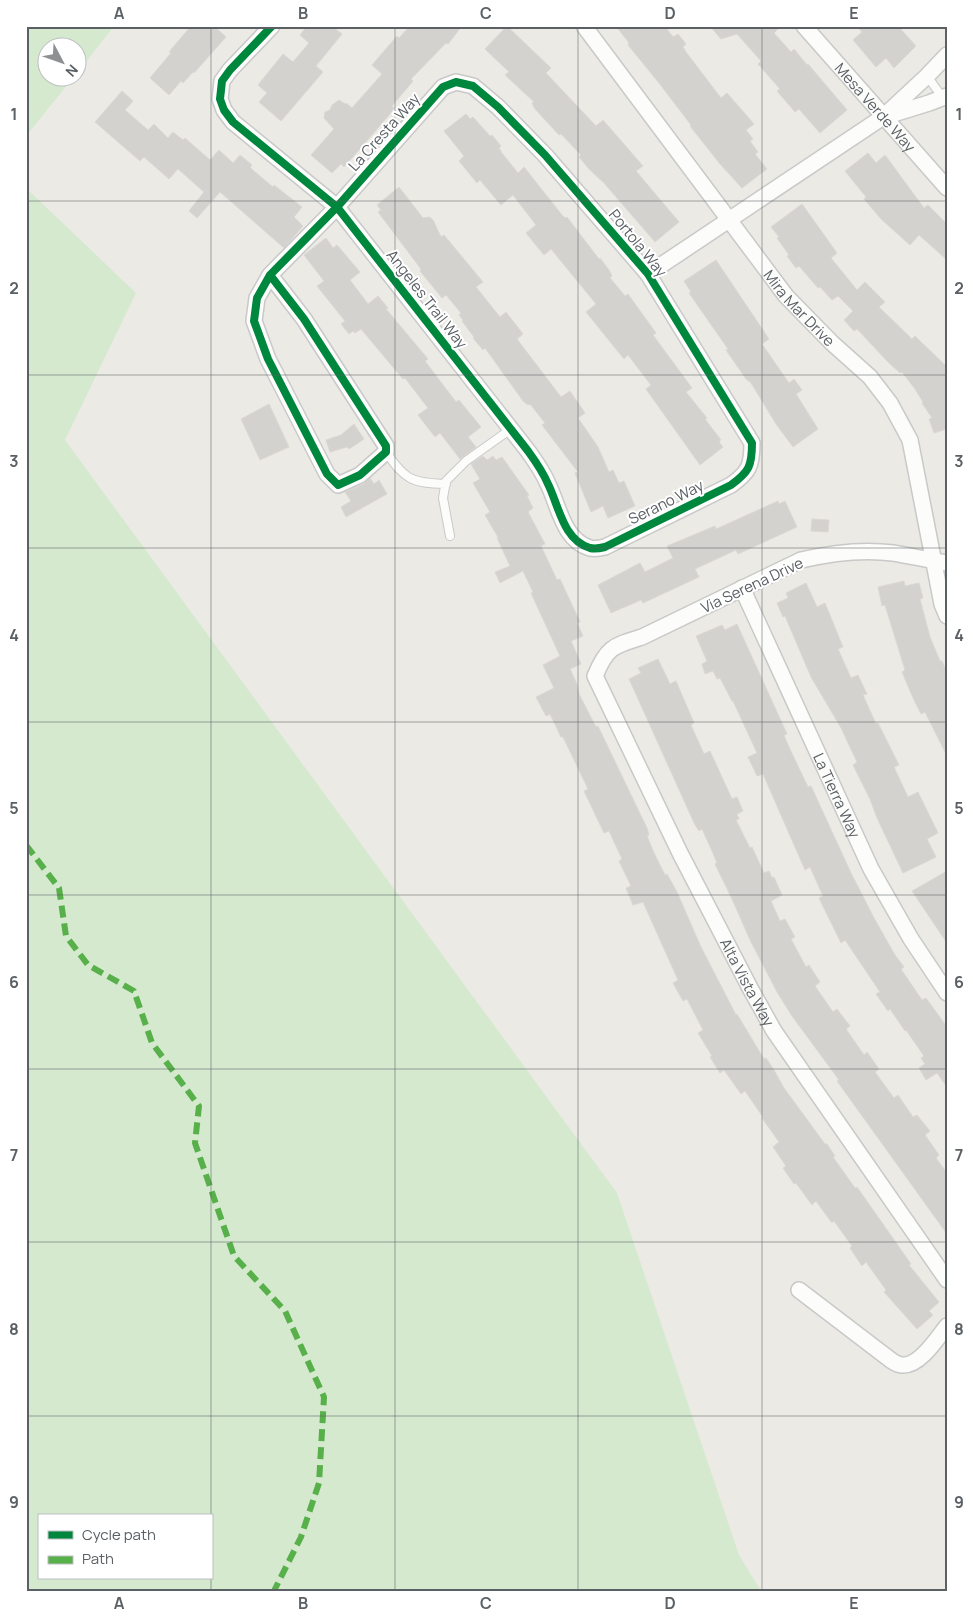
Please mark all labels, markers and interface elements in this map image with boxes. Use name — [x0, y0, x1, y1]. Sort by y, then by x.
text: A — [114, 2, 125, 24]
text: B — [298, 2, 308, 24]
text: C — [480, 2, 492, 24]
text: D — [664, 2, 676, 24]
text: E — [849, 2, 859, 24]
north arrow — [38, 38, 88, 88]
street label: Mesa Verde Way — [830, 58, 921, 156]
text: N — [62, 61, 83, 81]
street label: La Cresta Way — [343, 88, 425, 175]
text: 1 — [10, 103, 18, 125]
text: 1 — [955, 103, 963, 125]
street label: Portola Way — [604, 205, 672, 281]
street label: Angeles Trail Way — [382, 245, 472, 353]
street label: Mira Mar Drive — [759, 265, 840, 351]
text: 2 — [9, 277, 19, 299]
text: 2 — [954, 277, 964, 299]
text: 3 — [9, 450, 19, 472]
text: 3 — [954, 450, 964, 472]
street label: Serano Way — [625, 475, 707, 529]
street label: Via Serena Drive — [697, 552, 807, 618]
text: 4 — [9, 624, 19, 646]
text: 4 — [954, 624, 964, 646]
street label: La Tierra Way — [809, 749, 866, 841]
text: 5 — [9, 797, 19, 819]
text: 5 — [954, 797, 964, 819]
street label: Alta Vista Way — [715, 934, 780, 1030]
text: 6 — [9, 971, 19, 993]
text: 6 — [954, 971, 964, 993]
text: 7 — [10, 1144, 18, 1166]
text: 7 — [955, 1144, 963, 1166]
text: 8 — [9, 1318, 19, 1340]
text: 8 — [954, 1318, 964, 1340]
text: 9 — [9, 1491, 19, 1513]
text: 9 — [954, 1491, 964, 1513]
legend — [38, 1514, 212, 1580]
text: Cycle path — [82, 1524, 156, 1545]
text: Path — [82, 1548, 114, 1569]
text: A — [114, 1592, 125, 1614]
text: B — [298, 1592, 308, 1614]
text: C — [480, 1592, 492, 1614]
text: D — [664, 1592, 676, 1614]
text: E — [849, 1592, 859, 1614]

